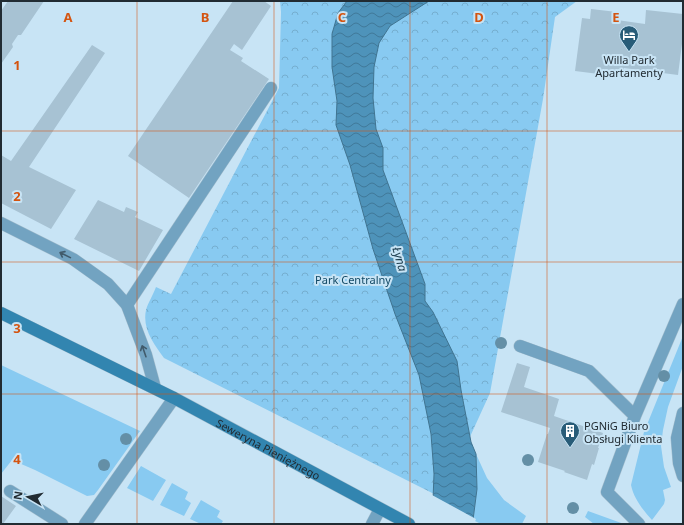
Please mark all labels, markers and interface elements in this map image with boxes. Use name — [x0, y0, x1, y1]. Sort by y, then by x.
text: A — [64, 8, 73, 26]
text: B — [201, 8, 209, 26]
text: C — [338, 8, 346, 26]
text: D — [474, 8, 484, 26]
text: E — [612, 8, 620, 26]
hotel icon: Willa Park Apartamenty — [618, 24, 640, 52]
place label: Willa Park Apartamenty — [595, 52, 663, 80]
text: 1 — [13, 56, 21, 74]
text: 2 — [13, 187, 21, 205]
water label: Łyna — [388, 245, 412, 274]
one-way arrow — [59, 251, 71, 258]
park label: Park Centralny — [315, 272, 391, 287]
text: 3 — [13, 319, 21, 337]
one-way arrow — [140, 345, 147, 358]
street label: Seweryna Pieniężnego — [214, 415, 324, 483]
place label: PGNiG Biuro Obsługi Klienta — [584, 418, 662, 446]
building icon: PGNiG Biuro Obsługi Klienta — [559, 420, 581, 448]
text: 4 — [13, 450, 21, 468]
north arrow — [8, 477, 48, 517]
text: N — [10, 490, 26, 501]

